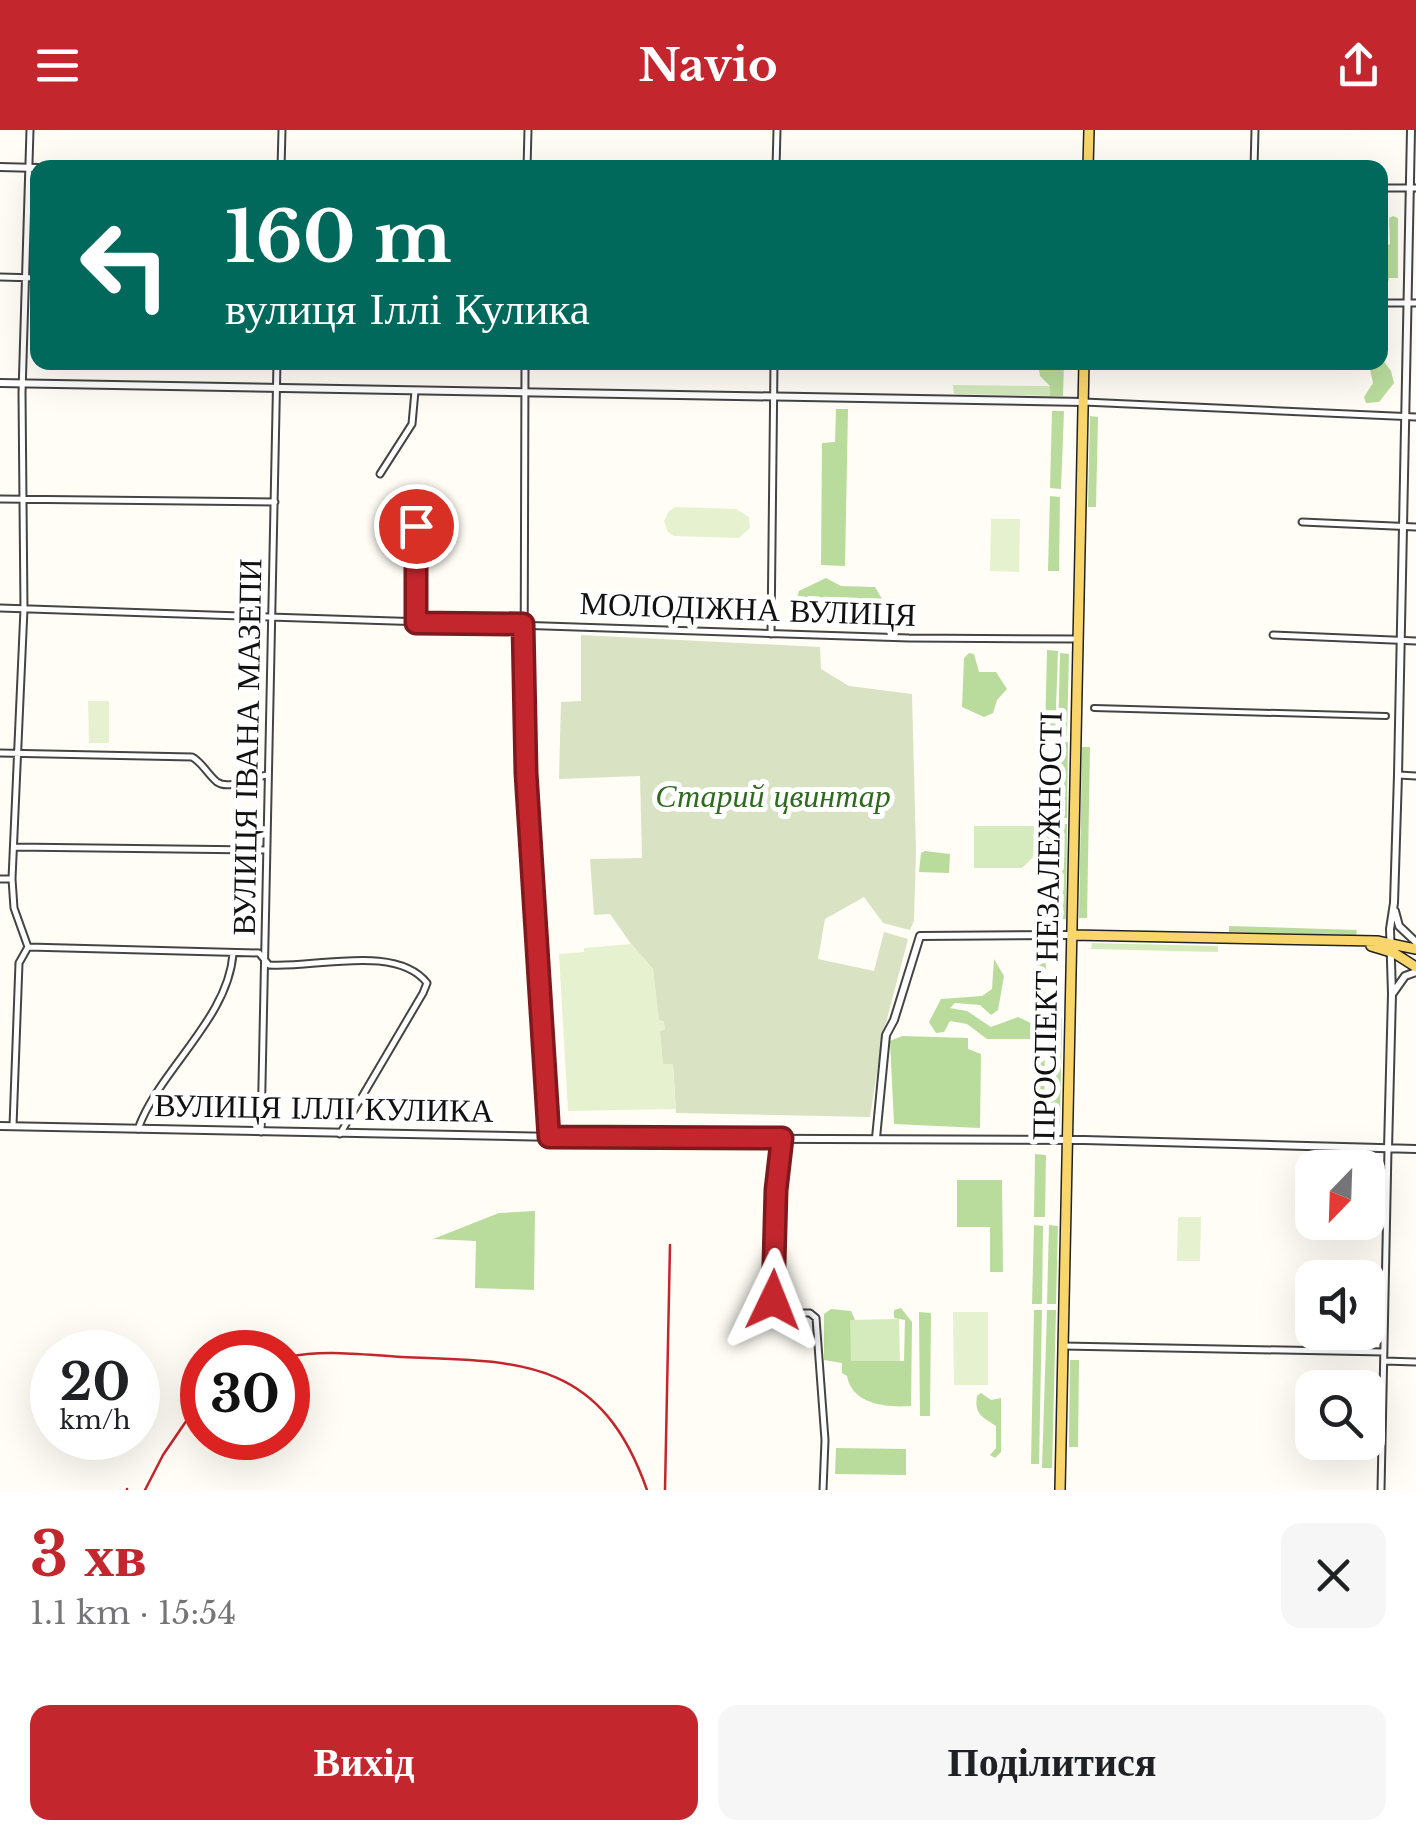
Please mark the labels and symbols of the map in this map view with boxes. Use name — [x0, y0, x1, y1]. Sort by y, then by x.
pin — [374, 484, 459, 569]
street label: ВУЛИЦЯ ІВАНА МАЗЕПИ — [224, 558, 270, 936]
street label: МОЛОДІЖНА ВУЛИЦЯ — [579, 583, 917, 635]
street label: ПРОСПЕКТ НЕЗАЛЕЖНОСТІ — [1023, 711, 1071, 1141]
park label: Старий цвинтар — [655, 776, 891, 816]
street label: ВУЛИЦЯ ІЛЛІ КУЛИКА — [154, 1085, 494, 1131]
north arrow — [1295, 1150, 1385, 1240]
position arrow — [721, 1248, 825, 1352]
speed limit sign: 30 — [180, 1330, 310, 1460]

